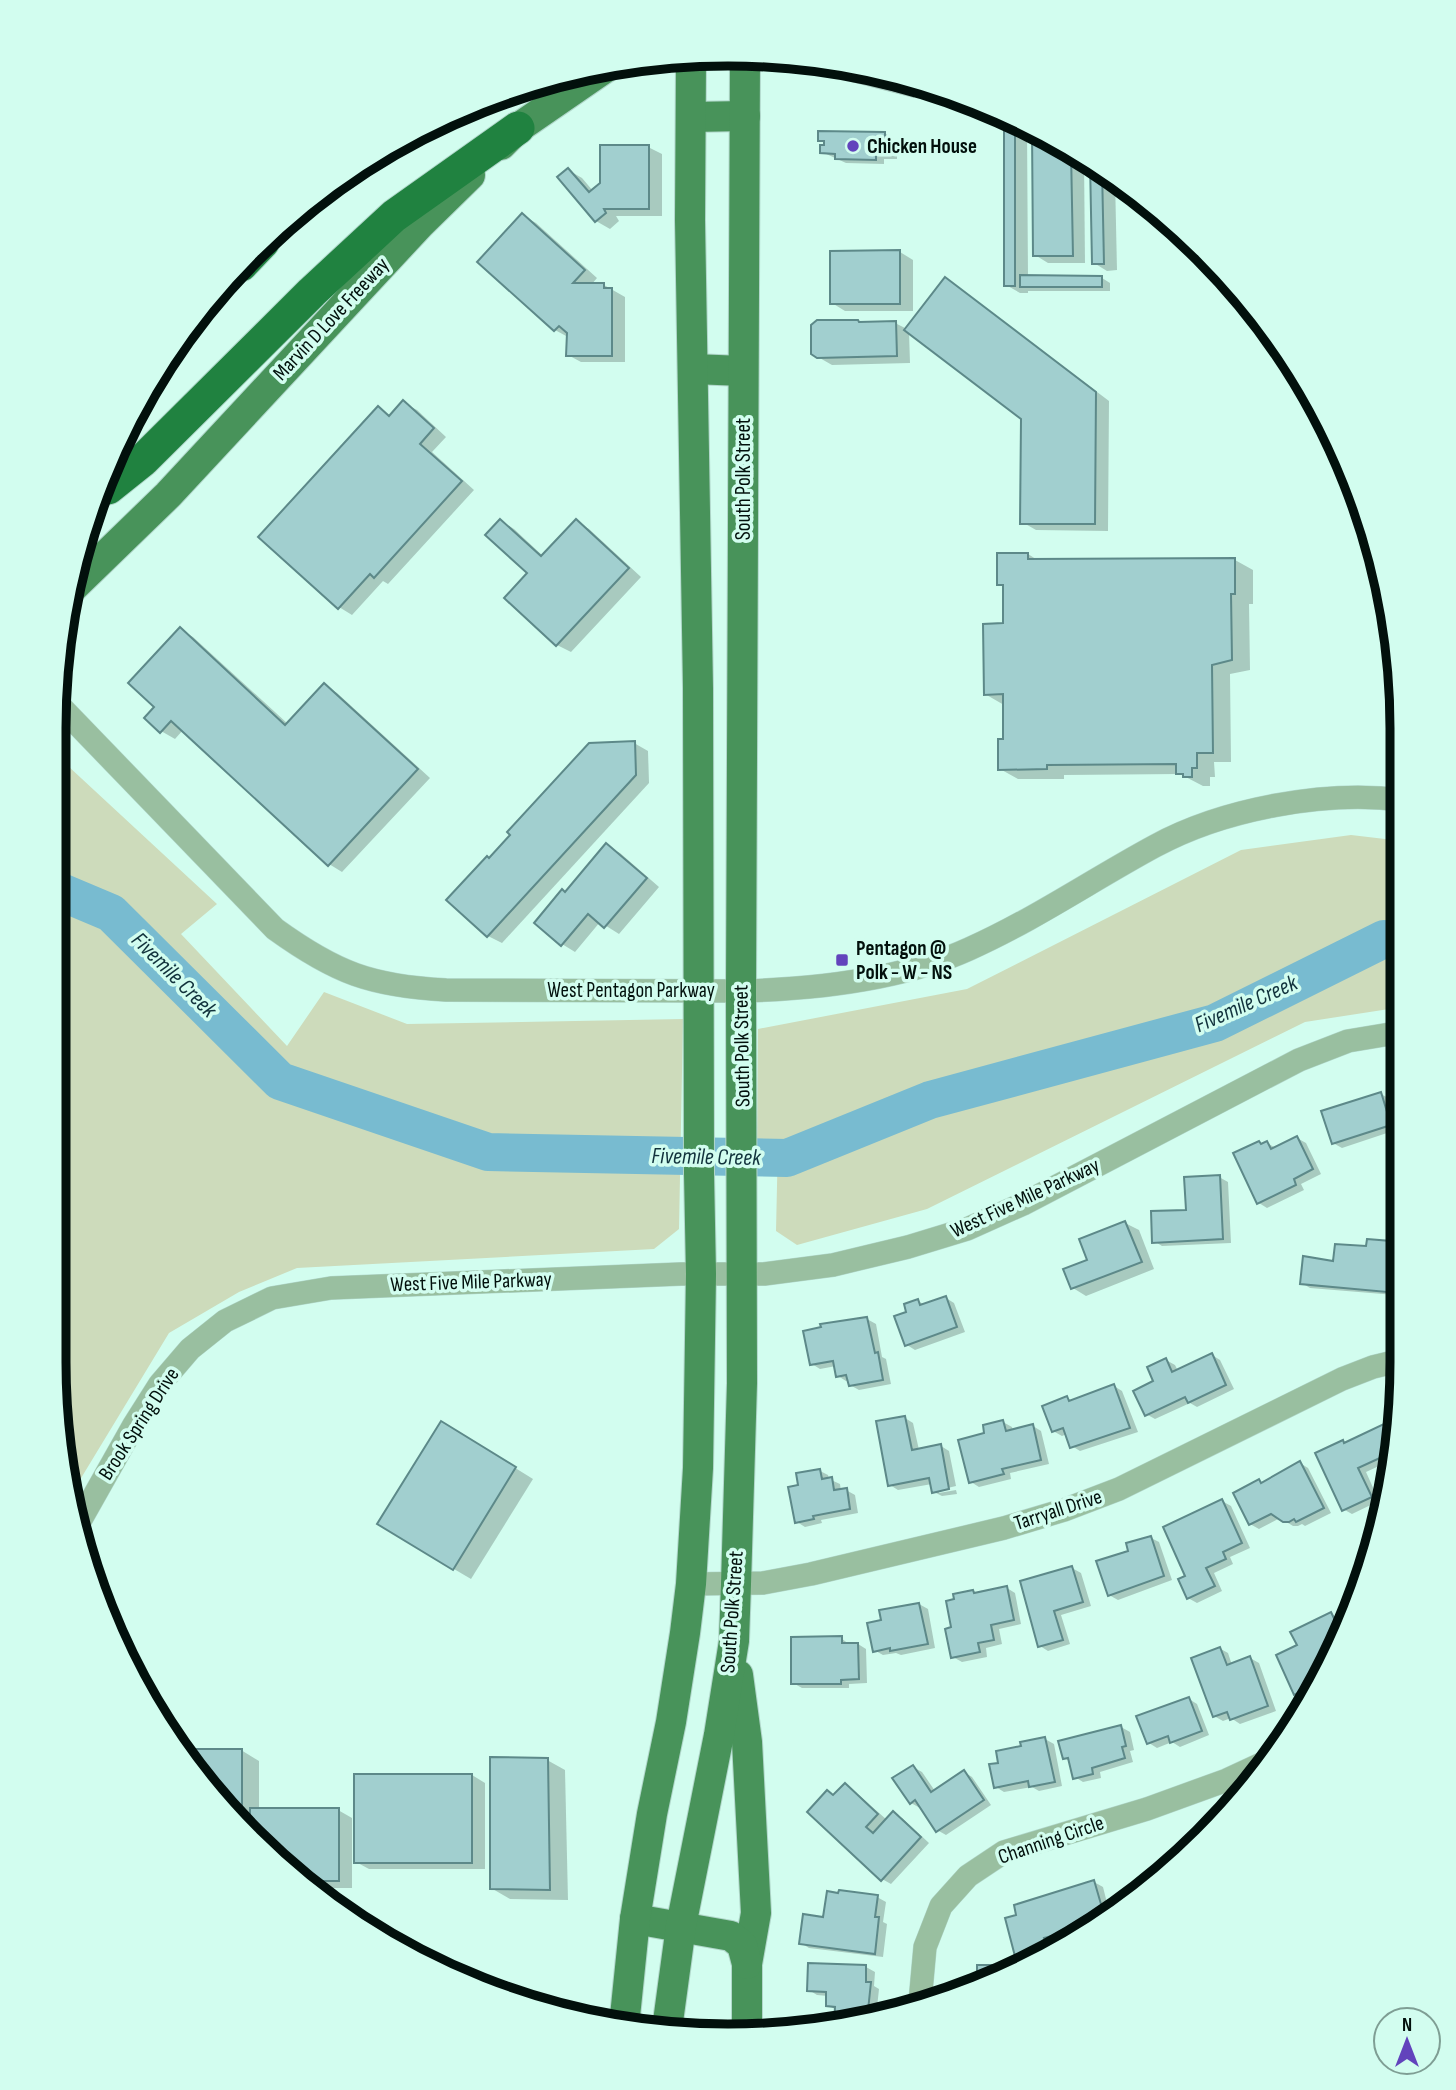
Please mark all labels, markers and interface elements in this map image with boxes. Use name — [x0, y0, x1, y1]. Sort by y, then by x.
place label: Chicken House — [867, 134, 977, 159]
marker: Chicken House — [845, 138, 861, 154]
street label: Marvin D Love Freeway — [268, 252, 394, 386]
street label: South Polk Street — [731, 418, 756, 540]
water label: Fivemile Creek — [125, 926, 224, 1025]
place label: Pentagon @ Polk - W - NS — [856, 936, 952, 985]
marker: Pentagon @ Polk - W - NS — [834, 952, 850, 968]
water label: Fivemile Creek — [1190, 968, 1303, 1039]
street label: West Pentagon Parkway — [547, 978, 715, 1003]
street label: South Polk Street — [728, 985, 756, 1107]
water label: Fivemile Creek — [651, 1142, 762, 1172]
street label: West Five Mile Parkway — [947, 1153, 1103, 1243]
street label: West Five Mile Parkway — [390, 1267, 552, 1297]
street label: Brook Spring Drive — [93, 1363, 185, 1485]
street label: Tarryall Drive — [1011, 1484, 1105, 1536]
street label: South Polk Street — [715, 1550, 749, 1674]
street label: Channing Circle — [995, 1810, 1107, 1870]
north arrow — [1372, 2006, 1442, 2076]
text: N — [1402, 2014, 1412, 2037]

